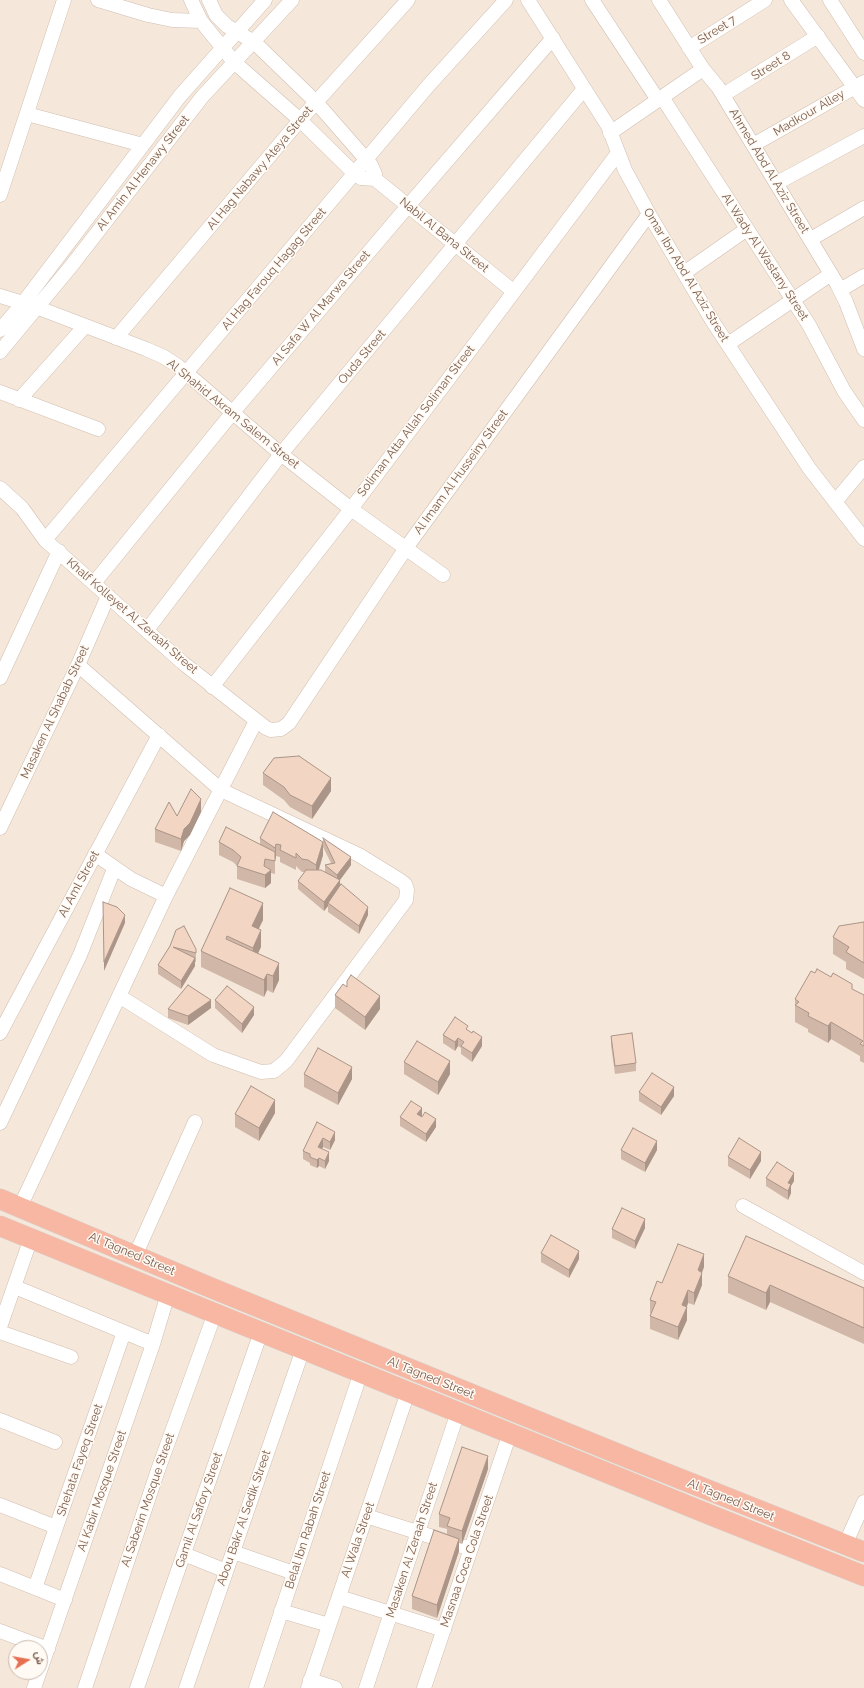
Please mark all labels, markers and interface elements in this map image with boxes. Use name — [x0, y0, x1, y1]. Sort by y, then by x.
street label: Street 7 — [695, 13, 739, 47]
street label: Street 8 — [749, 48, 793, 84]
street label: Madkour Alley — [771, 87, 847, 139]
street label: Al Hag Nabawy Ateya Street — [204, 103, 316, 233]
street label: Ahmed Abd Al Aziz Street — [726, 106, 812, 236]
street label: Al Amin Al Henawy Street — [93, 112, 193, 234]
street label: Al Wady Al Wastany Street — [718, 191, 812, 323]
street label: Nabil Al Bana Street — [396, 195, 492, 275]
street label: Al Hag Farouq Hagag Street — [219, 205, 329, 333]
street label: Omar Ibn Abd Al Aziz Street — [640, 205, 732, 345]
street label: Al Safa W Al Marwa Street — [269, 248, 373, 368]
street label: Ouda Street — [335, 327, 389, 387]
street label: Soliman Atta Allah Soliman Street — [354, 342, 478, 500]
street label: Al Shahid Akram Salem Street — [164, 356, 302, 472]
street label: Al Imam Al Husseiny Street — [411, 407, 511, 537]
street label: Khalf Kolleyet Al Zeraah Street — [63, 555, 201, 677]
street label: Masaken Al Shabab Street — [18, 643, 92, 781]
street label: Al Aml Street — [55, 848, 103, 920]
street label: Al Tagned Street — [87, 1229, 177, 1279]
street label: Al Tagned Street — [386, 1354, 476, 1402]
street label: Shehata Fayeq Street — [54, 1402, 106, 1518]
street label: Al Kabir Mosque Street — [74, 1428, 130, 1554]
street label: Al Saberin Mosque Street — [118, 1431, 178, 1569]
street label: Abou Bakr Al Sedik Street — [214, 1448, 274, 1588]
street label: Gamil Al Safory Street — [172, 1450, 226, 1570]
street label: Belal Ibn Rabah Street — [282, 1469, 334, 1591]
street label: Al Tagned Street — [686, 1476, 776, 1524]
street label: Masaken Al Zeraah Street — [383, 1480, 441, 1620]
street label: Masnaa Coca Cola Street — [438, 1493, 496, 1629]
street label: Al Wala Street — [338, 1500, 378, 1580]
north arrow — [8, 1640, 48, 1680]
text: ش — [32, 1650, 47, 1666]

